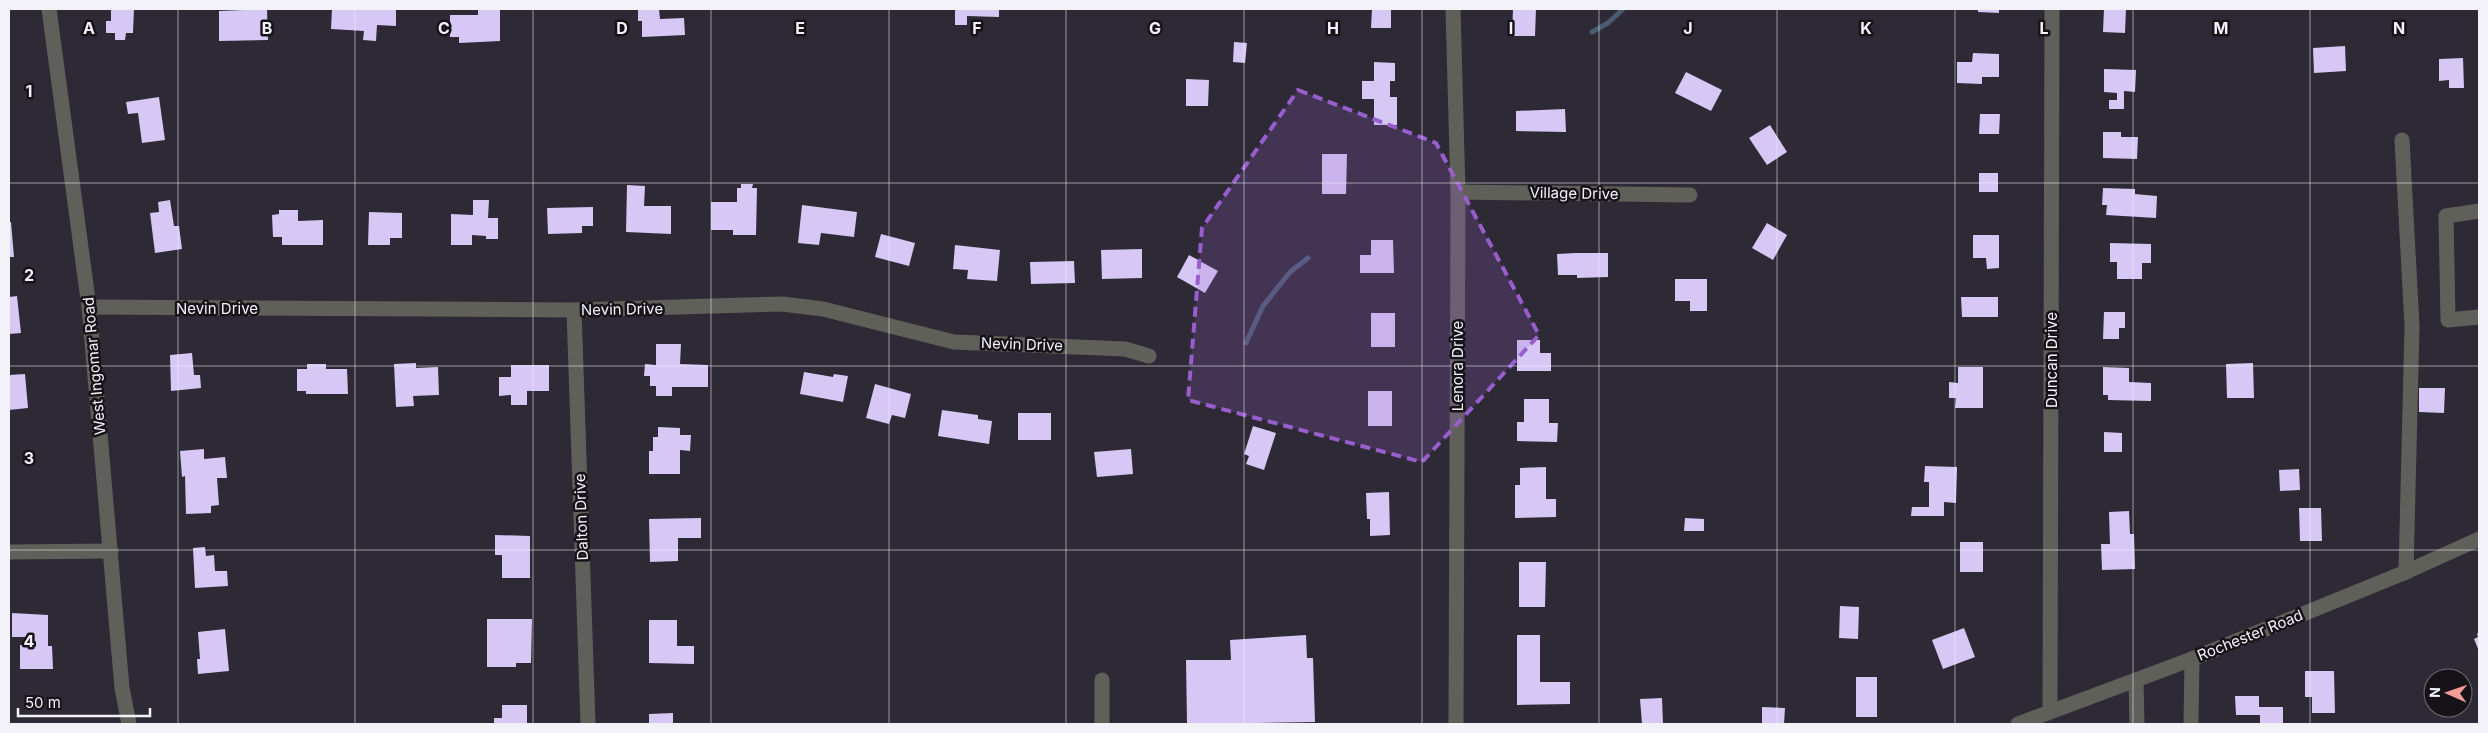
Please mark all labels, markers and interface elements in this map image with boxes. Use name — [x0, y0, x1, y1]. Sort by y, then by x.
text: A — [83, 18, 95, 38]
text: B — [262, 18, 272, 38]
text: C — [438, 18, 450, 38]
text: D — [616, 18, 628, 38]
text: E — [795, 18, 805, 38]
text: F — [972, 18, 982, 38]
text: G — [1149, 18, 1161, 38]
text: H — [1327, 18, 1339, 38]
text: I — [1509, 18, 1513, 38]
text: J — [1683, 18, 1693, 38]
text: K — [1860, 18, 1872, 38]
text: L — [2039, 18, 2049, 38]
text: M — [2214, 18, 2228, 38]
text: N — [2393, 18, 2405, 38]
text: 1 — [26, 81, 32, 101]
street label: Village Drive — [1529, 183, 1619, 203]
text: 2 — [24, 265, 34, 285]
street label: West Ingomar Road — [78, 296, 110, 436]
street label: Nevin Drive — [176, 299, 258, 318]
street label: Nevin Drive — [581, 299, 663, 319]
street label: Duncan Drive — [2042, 312, 2061, 408]
street label: Lenora Drive — [1448, 321, 1467, 411]
street label: Nevin Drive — [981, 333, 1063, 355]
text: 3 — [24, 448, 34, 468]
street label: Dalton Drive — [570, 473, 592, 561]
street label: Rochester Road — [2194, 605, 2306, 665]
text: 4 — [24, 631, 35, 651]
north arrow — [2423, 668, 2473, 718]
scale bar — [18, 686, 150, 718]
text: N — [2426, 687, 2443, 698]
text: 50 m — [25, 693, 61, 712]

